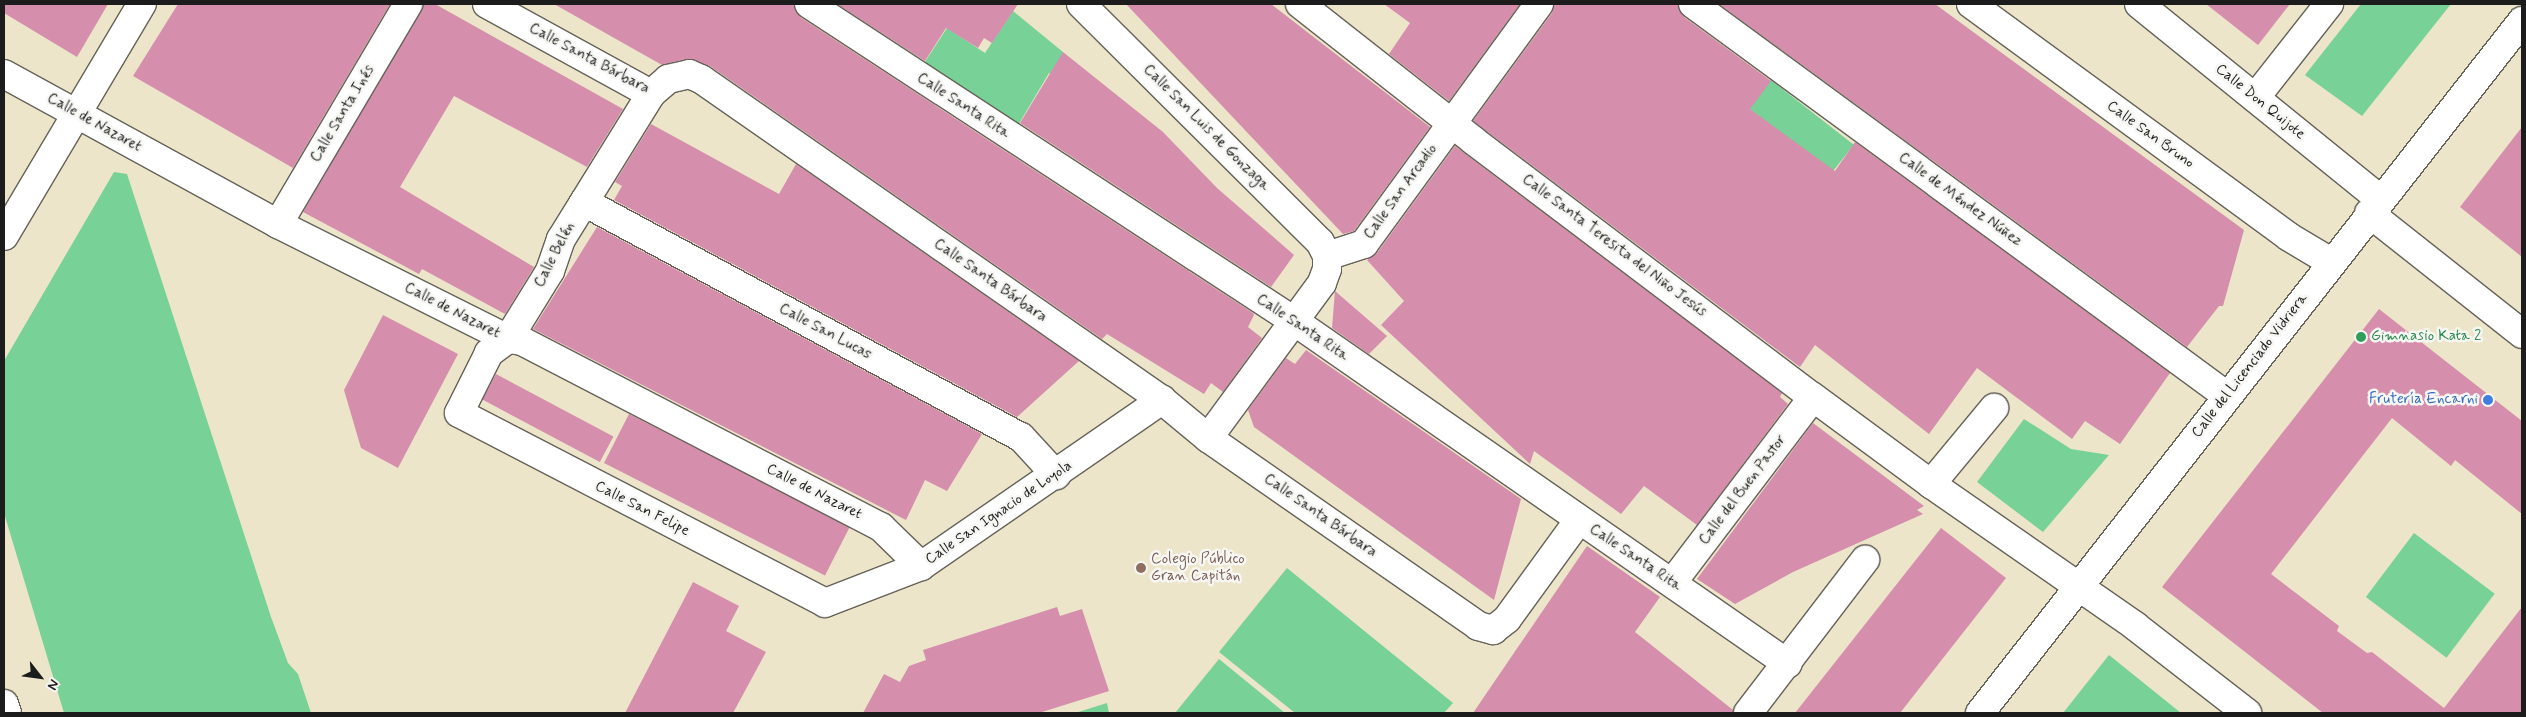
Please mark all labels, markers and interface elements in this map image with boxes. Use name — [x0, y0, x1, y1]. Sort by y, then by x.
street label: Calle Santa Bárbara — [526, 20, 652, 98]
street label: Calle Don Quijote — [2211, 60, 2309, 144]
street label: Calle San Luis de Gonzaga — [1140, 62, 1272, 194]
street label: Calle Santa Inés — [308, 63, 378, 165]
street label: Calle Santa Rita — [915, 70, 1011, 142]
street label: Calle de Nazaret — [42, 89, 146, 157]
street label: Calle San Bruno — [2102, 97, 2198, 173]
street label: Calle San Arcadio — [1361, 141, 1441, 243]
street label: Calle de Méndez Núñez — [1895, 149, 2025, 251]
street label: Calle Santa Teresita del Niño Jesús — [1519, 171, 1709, 321]
street label: Calle Belén — [531, 219, 579, 291]
street label: Calle Santa Bárbara — [931, 236, 1049, 326]
street label: Calle de Nazaret — [399, 278, 505, 344]
street label: Calle del Licenciado Vidriera — [2186, 288, 2314, 444]
street label: Calle Santa Rita — [1254, 292, 1350, 364]
street label: Calle San Lucas — [776, 300, 874, 364]
place label: Gimnasio Kata 2 — [2371, 328, 2480, 346]
marker: Gimnasio Kata 2 — [2355, 331, 2367, 343]
place label: Frutería Encarni — [2373, 391, 2478, 409]
marker: Frutería Encarni — [2482, 394, 2494, 406]
street label: Calle del Buen Pastor — [1696, 432, 1790, 548]
street label: Calle San Ignacio de Loyola — [922, 457, 1076, 569]
street label: Calle de Nazaret — [761, 459, 867, 525]
street label: Calle Santa Bárbara — [1261, 471, 1379, 561]
street label: Calle San Felipe — [592, 478, 692, 540]
street label: Calle Santa Rita — [1587, 522, 1683, 594]
place label: Colegio Público Gran Capitán — [1151, 550, 1245, 585]
marker: Colegio Público Gran Capitán — [1135, 562, 1147, 574]
north arrow — [15, 652, 65, 702]
text: N — [43, 676, 63, 693]

